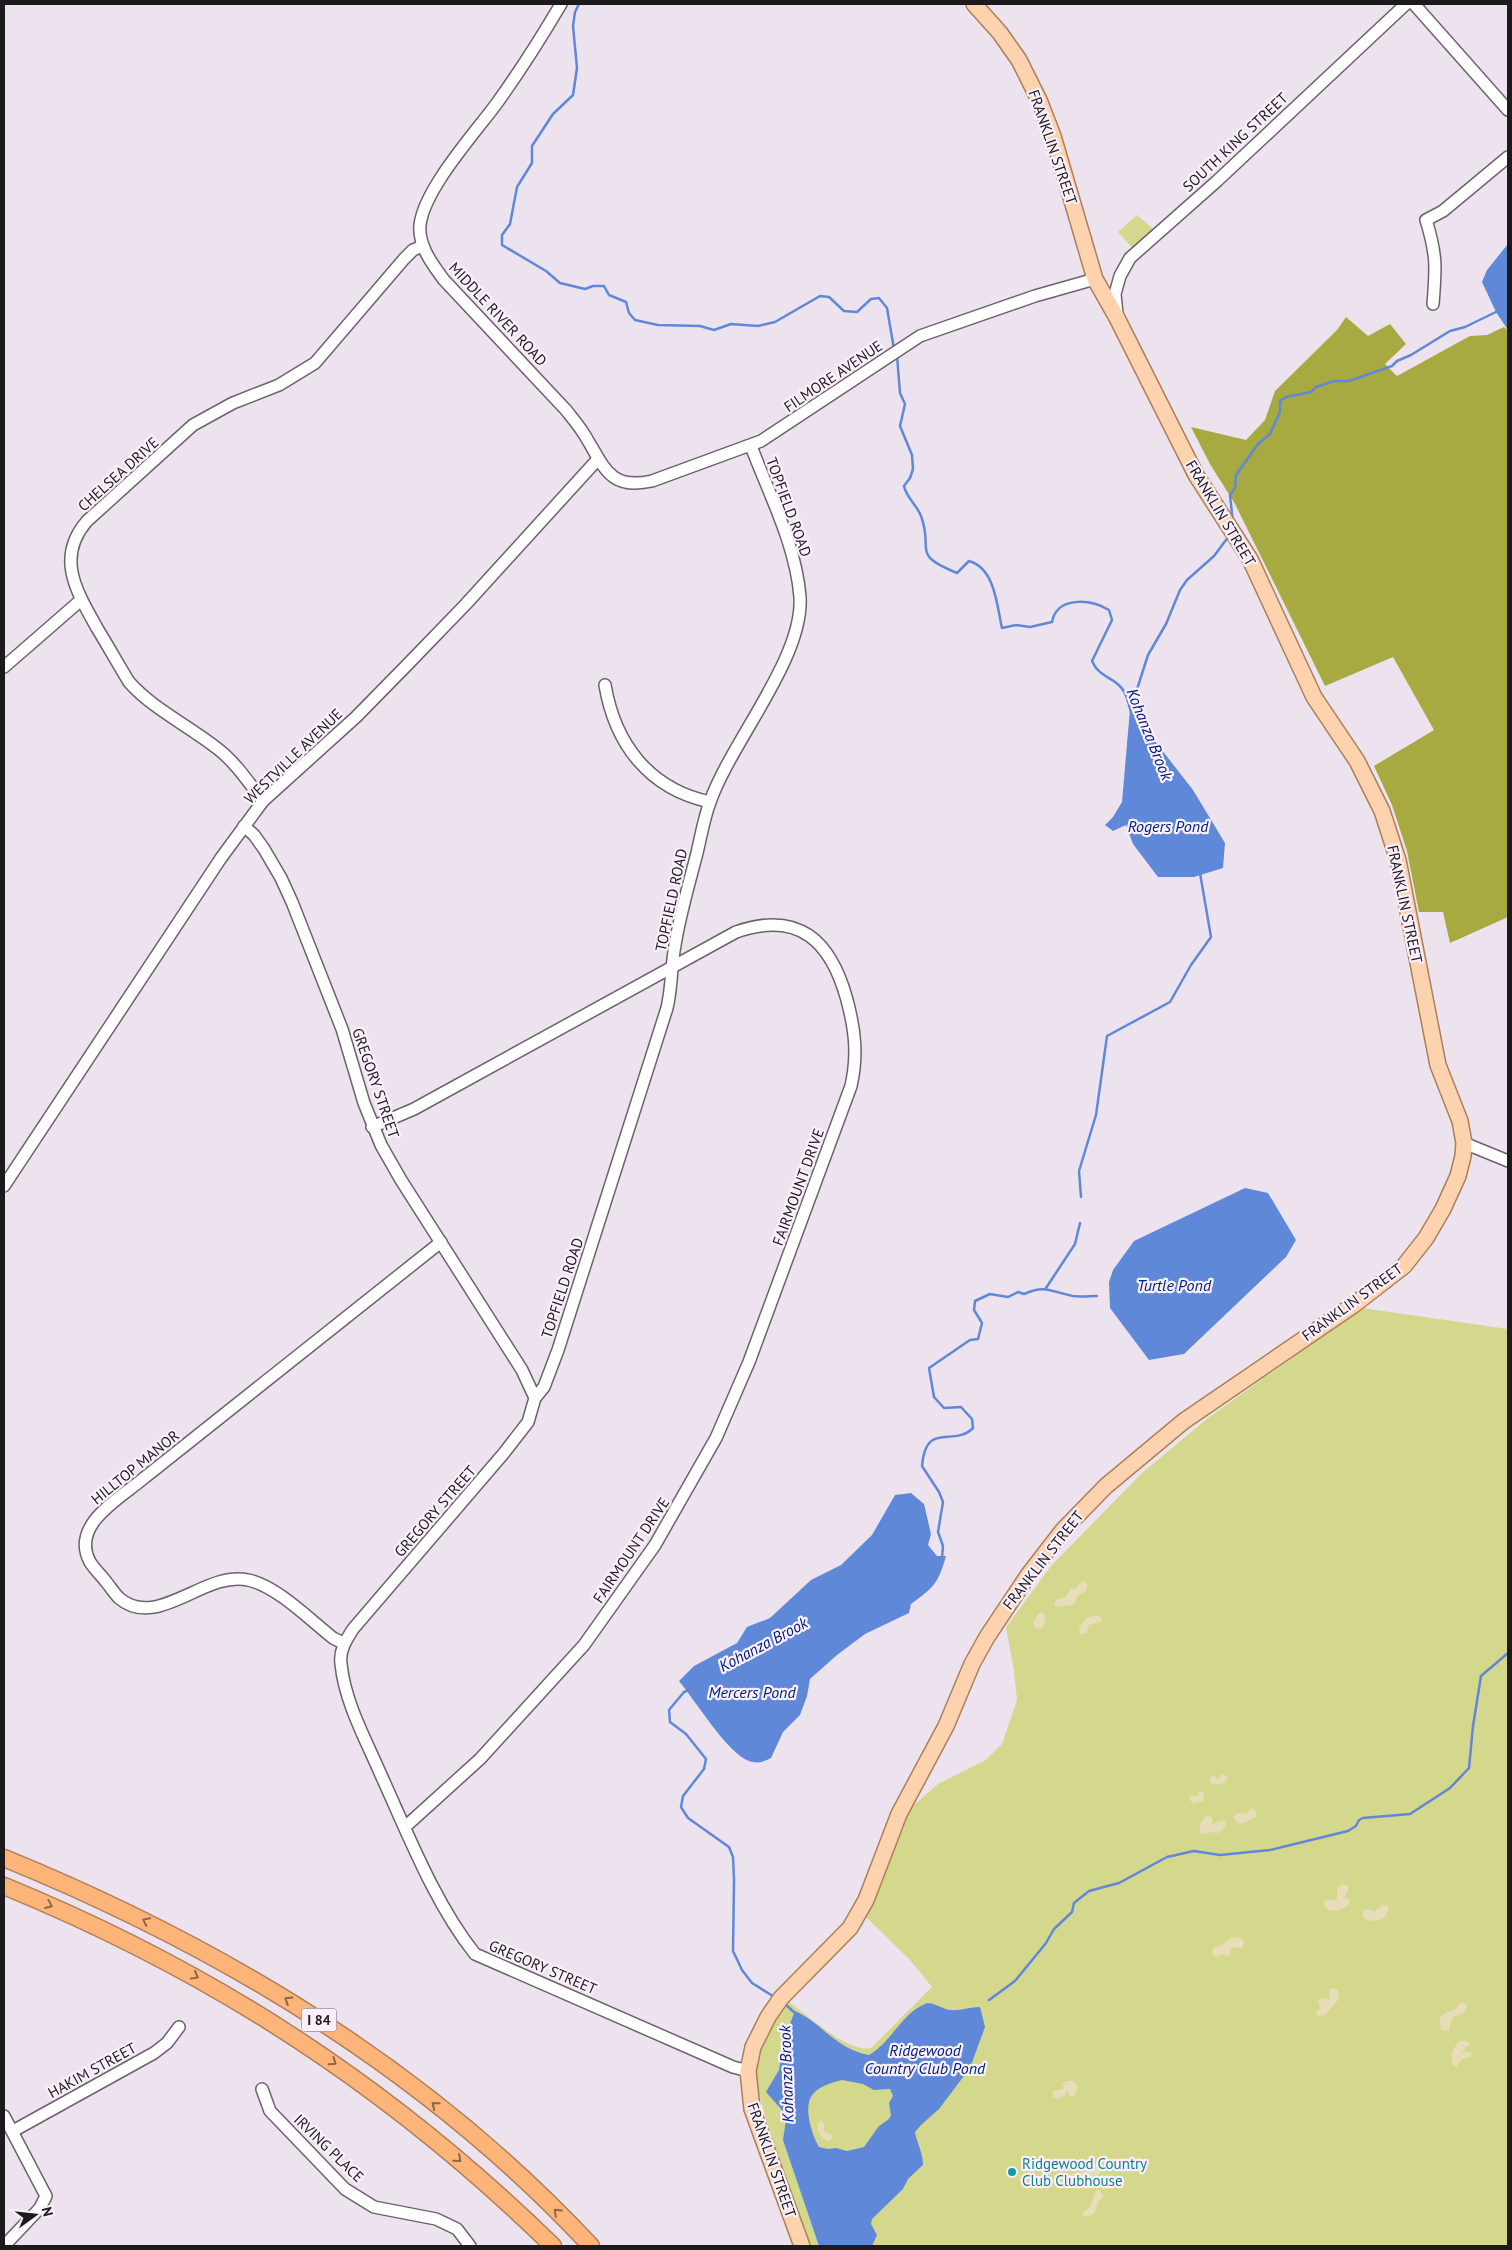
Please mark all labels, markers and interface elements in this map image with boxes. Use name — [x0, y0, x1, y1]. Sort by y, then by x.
street label: FRANKLIN STREET — [1024, 87, 1082, 208]
street label: SOUTH KING STREET — [1178, 88, 1292, 196]
street label: MIDDLE RIVER ROAD — [445, 258, 551, 370]
street label: FILMORE AVENUE — [780, 336, 886, 416]
street label: CHELSEA DRIVE — [74, 433, 162, 515]
street label: TOPFIELD ROAD — [762, 455, 816, 559]
street label: FRANKLIN STREET — [1182, 457, 1260, 570]
water label: Kohanza Brook — [1123, 685, 1178, 784]
street label: WESTVILLE AVENUE — [240, 704, 346, 808]
water label: Rogers Pond — [1128, 816, 1209, 836]
street label: FRANKLIN STREET — [1383, 843, 1427, 965]
street label: TOPFIELD ROAD — [651, 847, 691, 953]
street label: GREGORY STREET — [348, 1025, 404, 1141]
street label: FAIRMOUNT DRIVE — [768, 1126, 828, 1248]
street label: TOPFIELD ROAD — [537, 1235, 587, 1341]
street label: FRANKLIN STREET — [1298, 1259, 1407, 1345]
water label: Turtle Pond — [1137, 1275, 1212, 1295]
street label: HILLTOP MANOR — [87, 1426, 183, 1508]
street label: GREGORY STREET — [390, 1461, 480, 1561]
street label: FAIRMOUNT DRIVE — [589, 1494, 673, 1606]
street label: FRANKLIN STREET — [999, 1506, 1088, 1613]
water label: Kohanza Brook — [715, 1612, 811, 1676]
water label: Mercers Pond — [708, 1682, 796, 1702]
one-way arrow — [44, 1899, 53, 1910]
one-way arrow — [142, 1917, 151, 1927]
street label: GREGORY STREET — [486, 1936, 600, 1999]
one-way arrow — [189, 1970, 198, 1980]
one-way arrow — [284, 1997, 293, 2007]
road number: I 84 — [302, 2008, 336, 2032]
water label: Kohanza Brook — [774, 2024, 798, 2123]
street label: HAKIM STREET — [45, 2038, 140, 2102]
water label: Ridgewood Country Club Pond — [865, 2040, 986, 2078]
one-way arrow — [327, 2056, 337, 2065]
street label: FRANKLIN STREET — [743, 2100, 801, 2221]
one-way arrow — [431, 2101, 440, 2110]
street label: IRVING PLACE — [290, 2110, 368, 2186]
one-way arrow — [452, 2153, 461, 2162]
place label: Ridgewood Country Club Clubhouse — [1022, 2154, 1147, 2190]
marker: Ridgewood Country Club Clubhouse — [1006, 2166, 1018, 2178]
north arrow — [10, 2190, 60, 2240]
text: N — [38, 2205, 57, 2218]
one-way arrow — [553, 2209, 562, 2218]

